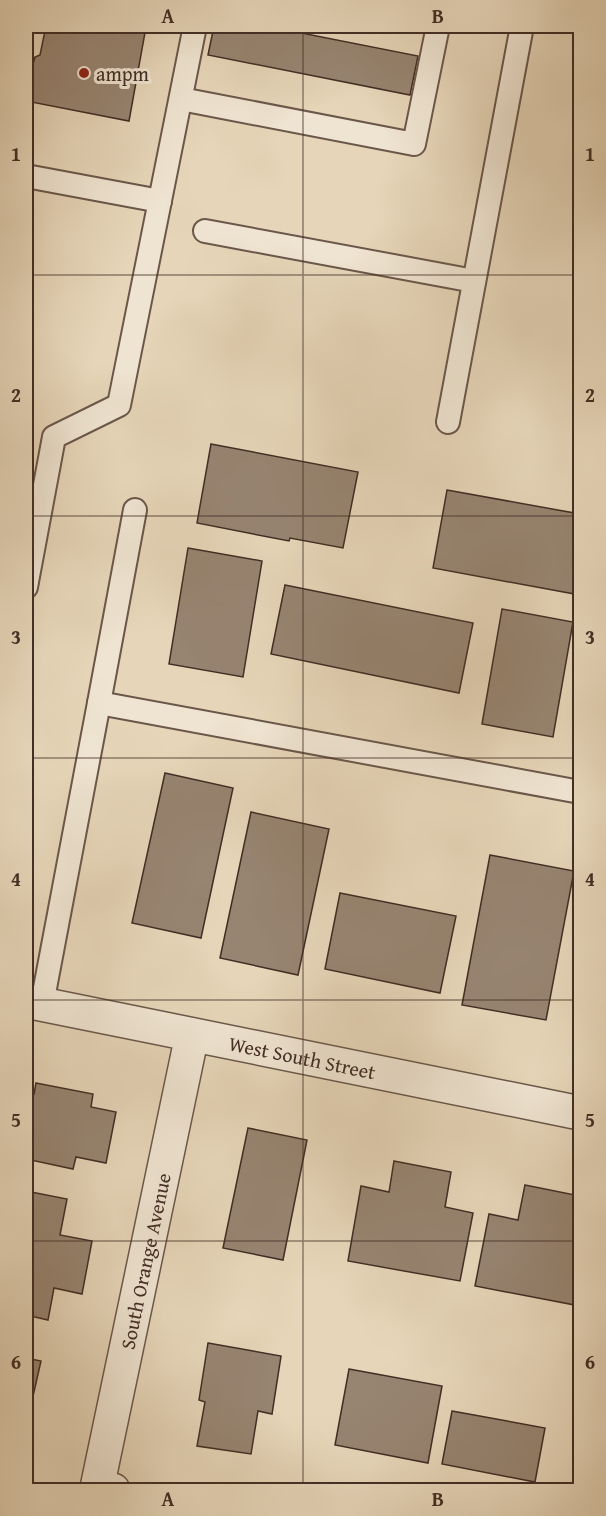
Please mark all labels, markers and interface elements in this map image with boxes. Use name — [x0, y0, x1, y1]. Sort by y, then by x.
text: A — [162, 1, 175, 30]
text: B — [432, 1, 444, 30]
place label: ampm — [96, 59, 150, 88]
marker: ampm — [77, 66, 91, 80]
text: 1 — [11, 139, 21, 168]
text: 1 — [585, 139, 595, 168]
text: 2 — [11, 380, 21, 409]
text: 2 — [585, 380, 595, 409]
text: 3 — [11, 622, 21, 651]
text: 3 — [585, 622, 595, 651]
text: 4 — [11, 864, 21, 893]
text: 4 — [585, 864, 595, 893]
street label: West South Street — [226, 1028, 378, 1086]
text: 5 — [11, 1105, 21, 1134]
text: 5 — [585, 1105, 595, 1134]
street label: South Orange Avenue — [112, 1170, 177, 1352]
text: 6 — [11, 1347, 21, 1376]
text: 6 — [585, 1347, 595, 1376]
text: A — [162, 1484, 175, 1513]
text: B — [432, 1484, 444, 1513]

